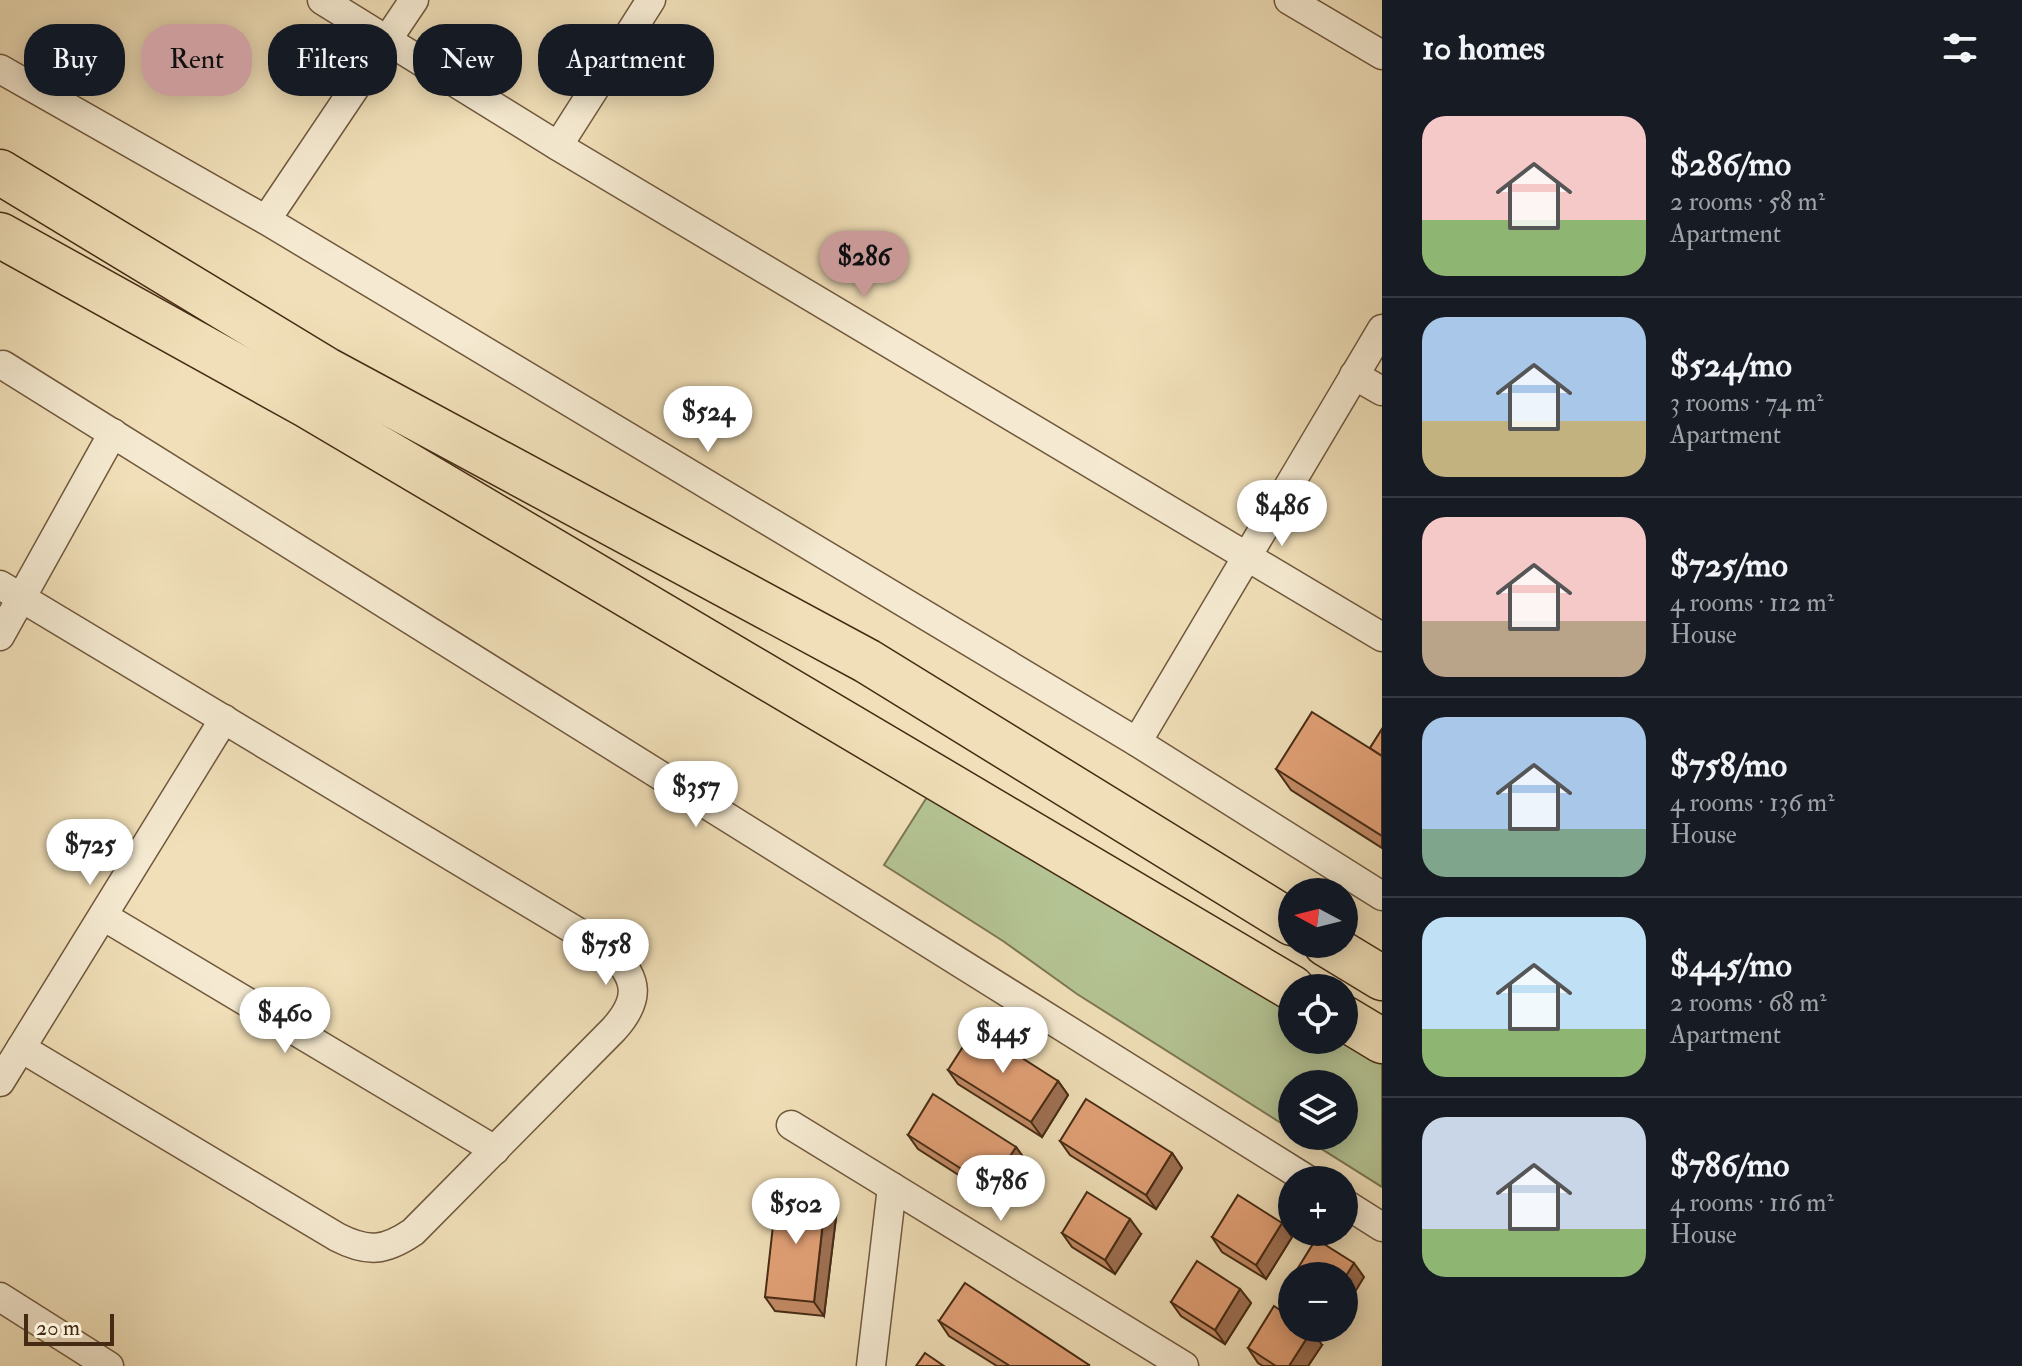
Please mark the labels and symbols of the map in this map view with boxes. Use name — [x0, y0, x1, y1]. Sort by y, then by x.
pin: $286 — [817, 231, 911, 299]
pin: $524 — [661, 386, 755, 454]
pin: $486 — [1235, 480, 1329, 548]
pin: $357 — [649, 761, 743, 829]
pin: $725 — [43, 819, 137, 887]
north arrow — [1278, 878, 1358, 958]
pin: $758 — [559, 919, 653, 987]
pin: $460 — [238, 987, 332, 1055]
pin: $445 — [956, 1007, 1050, 1075]
pin: $786 — [954, 1155, 1048, 1223]
pin: $502 — [749, 1178, 843, 1246]
scale bar — [24, 1310, 114, 1346]

